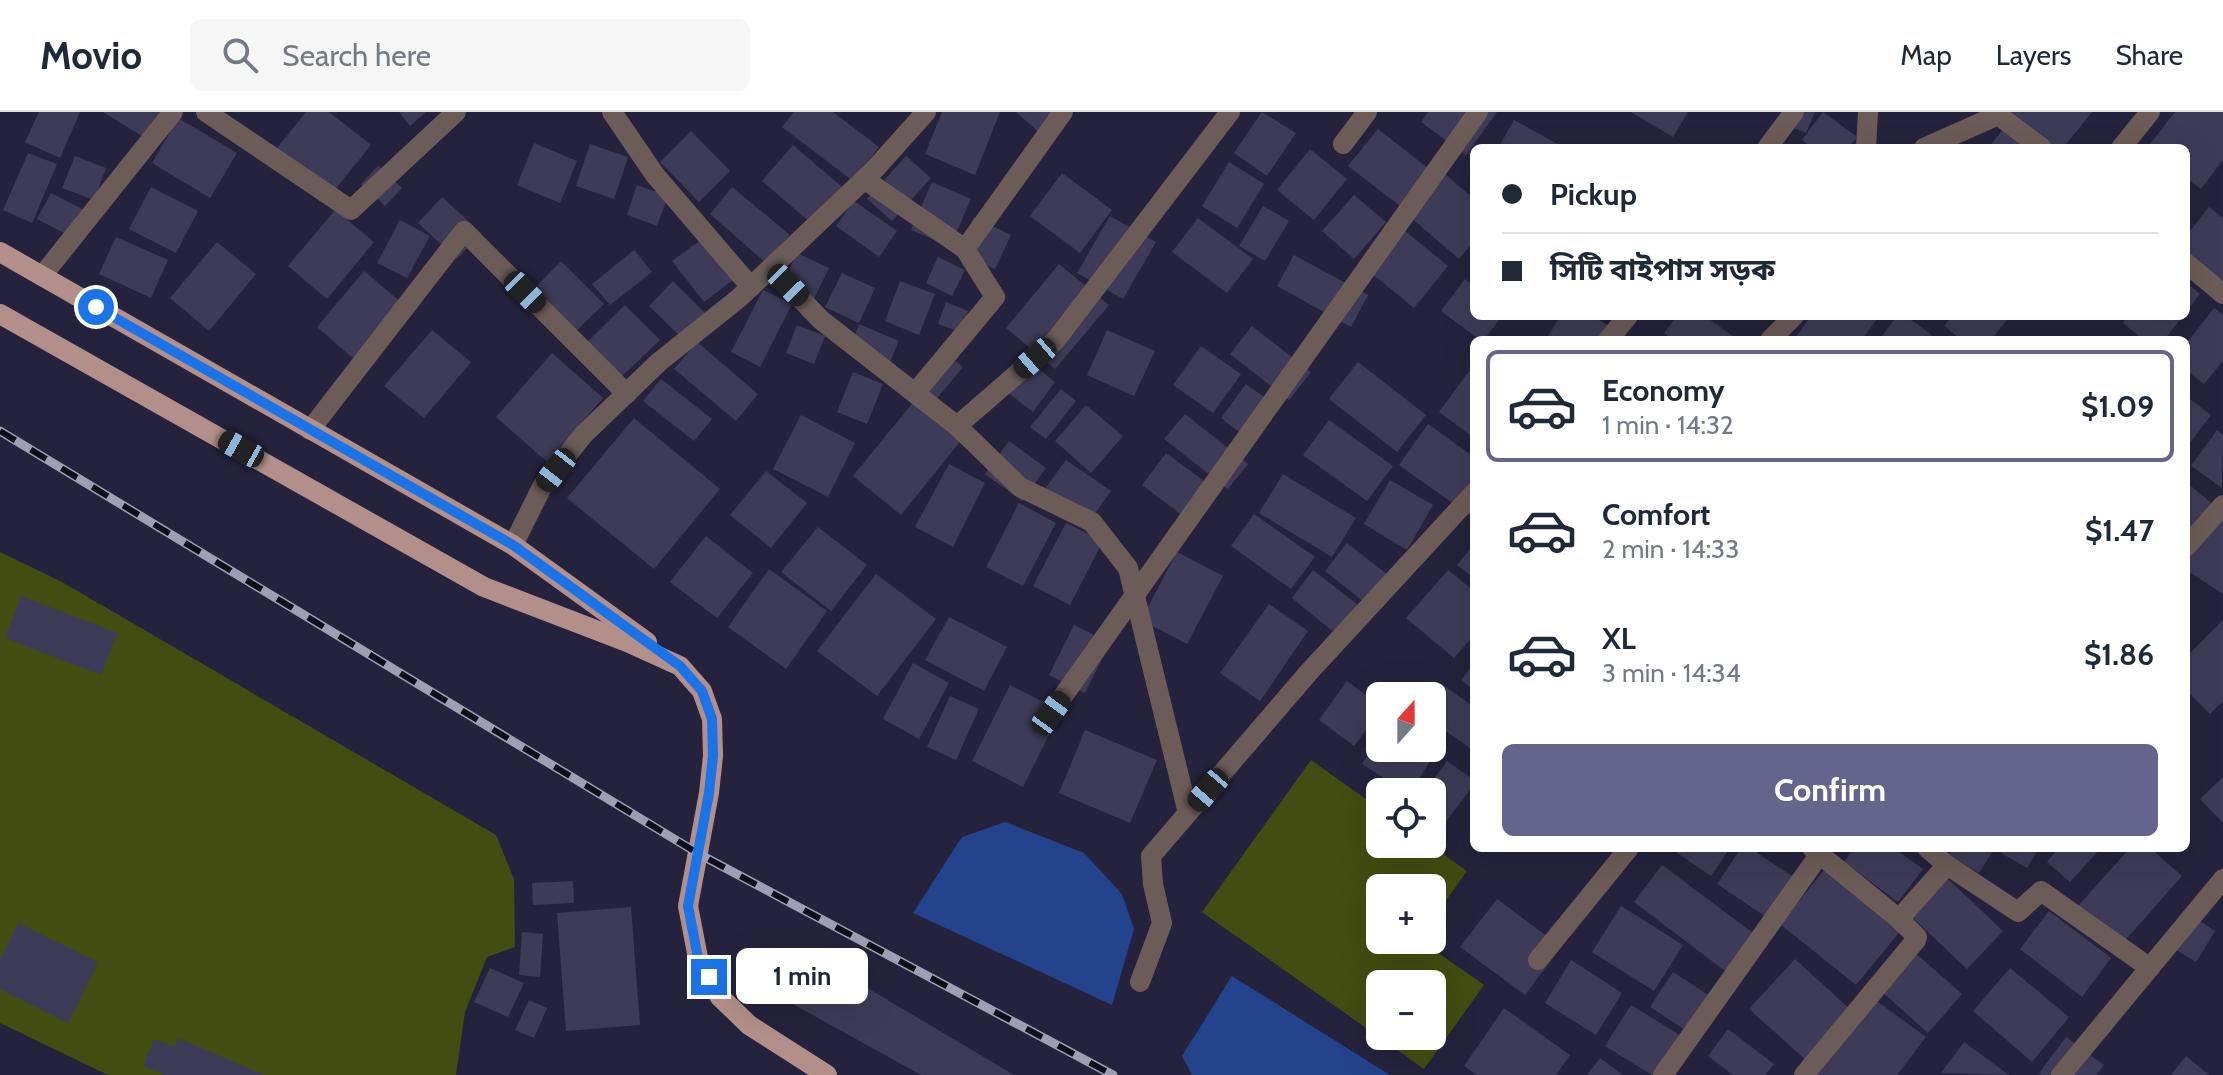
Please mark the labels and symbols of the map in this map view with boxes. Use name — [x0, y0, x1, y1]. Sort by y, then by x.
car — [763, 259, 813, 311]
car — [500, 267, 550, 317]
route start — [78, 289, 114, 325]
car — [1009, 333, 1061, 383]
car — [214, 427, 268, 471]
car — [532, 444, 580, 496]
north arrow — [1366, 682, 1446, 762]
car — [1027, 687, 1075, 739]
car — [1183, 764, 1233, 816]
callout: 1 min — [737, 949, 869, 1005]
route end — [691, 959, 727, 995]

